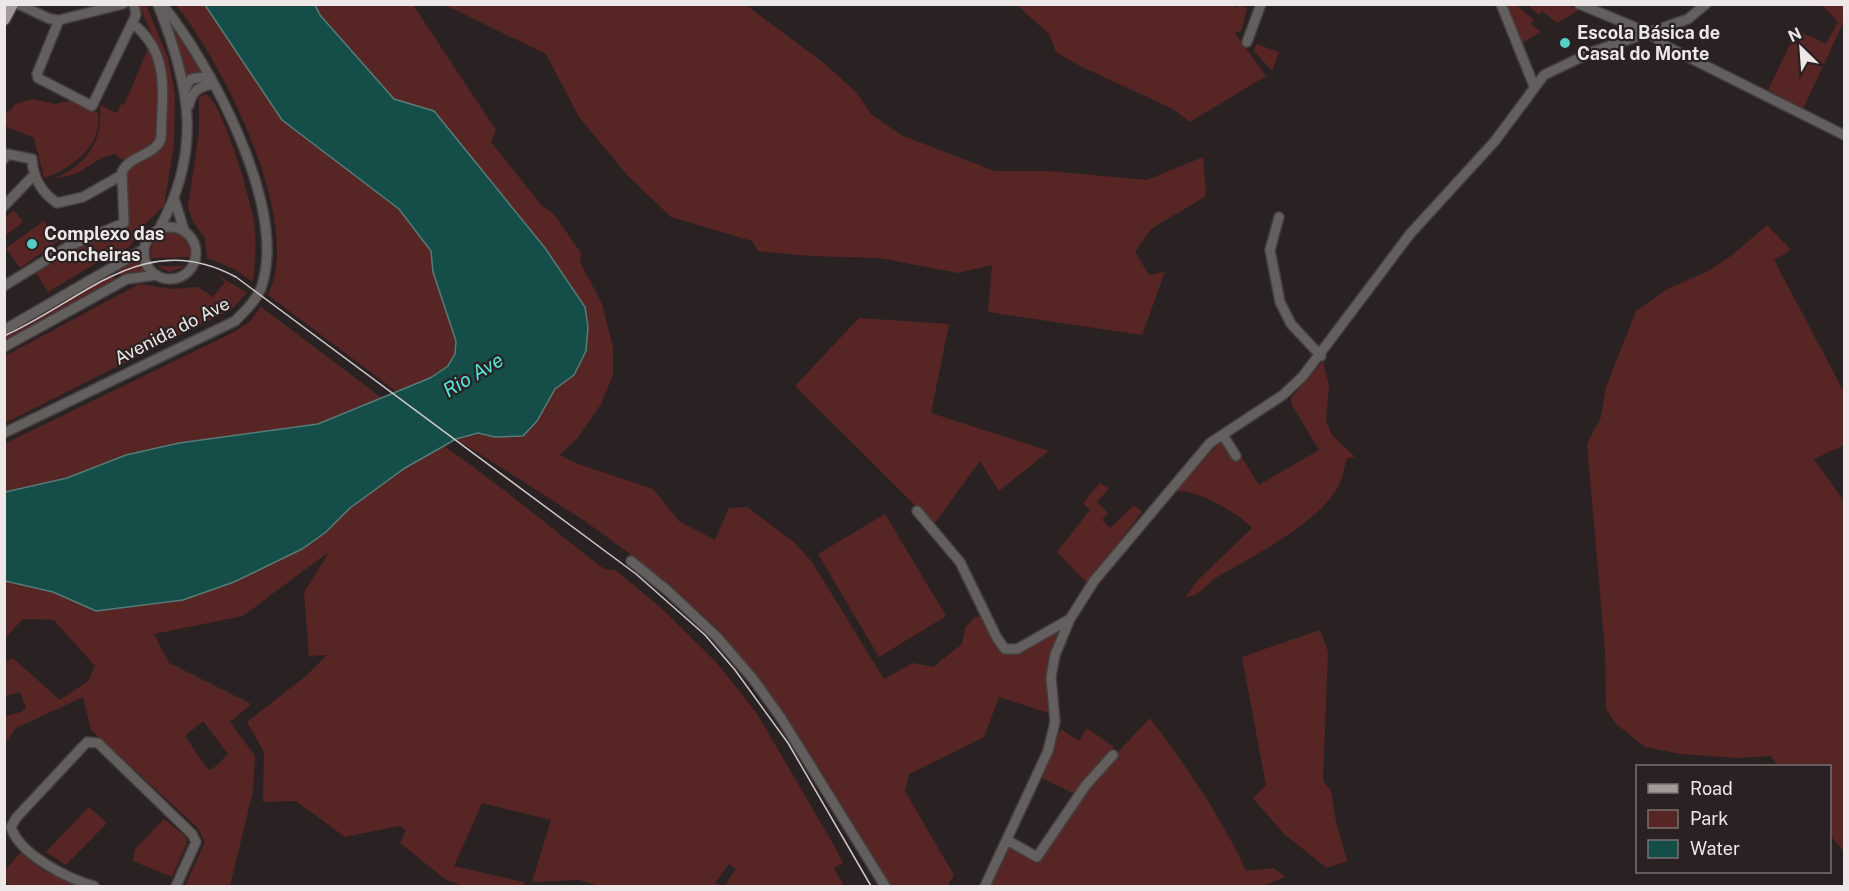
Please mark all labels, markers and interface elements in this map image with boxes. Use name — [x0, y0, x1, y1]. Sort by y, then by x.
north arrow — [1771, 18, 1831, 78]
place label: Escola Básica de Casal do Monte — [1577, 22, 1720, 64]
text: N — [1785, 24, 1805, 46]
marker: Escola Básica de Casal do Monte — [1558, 36, 1572, 50]
place label: Complexo das Concheiras — [44, 223, 164, 265]
marker: Complexo das Concheiras — [25, 237, 39, 251]
street label: Avenida do Ave — [111, 293, 233, 369]
water label: Rio Ave — [438, 348, 508, 402]
legend — [1636, 765, 1831, 873]
text: Road — [1690, 778, 1733, 799]
text: Park — [1690, 808, 1728, 829]
text: Water — [1690, 838, 1740, 859]

